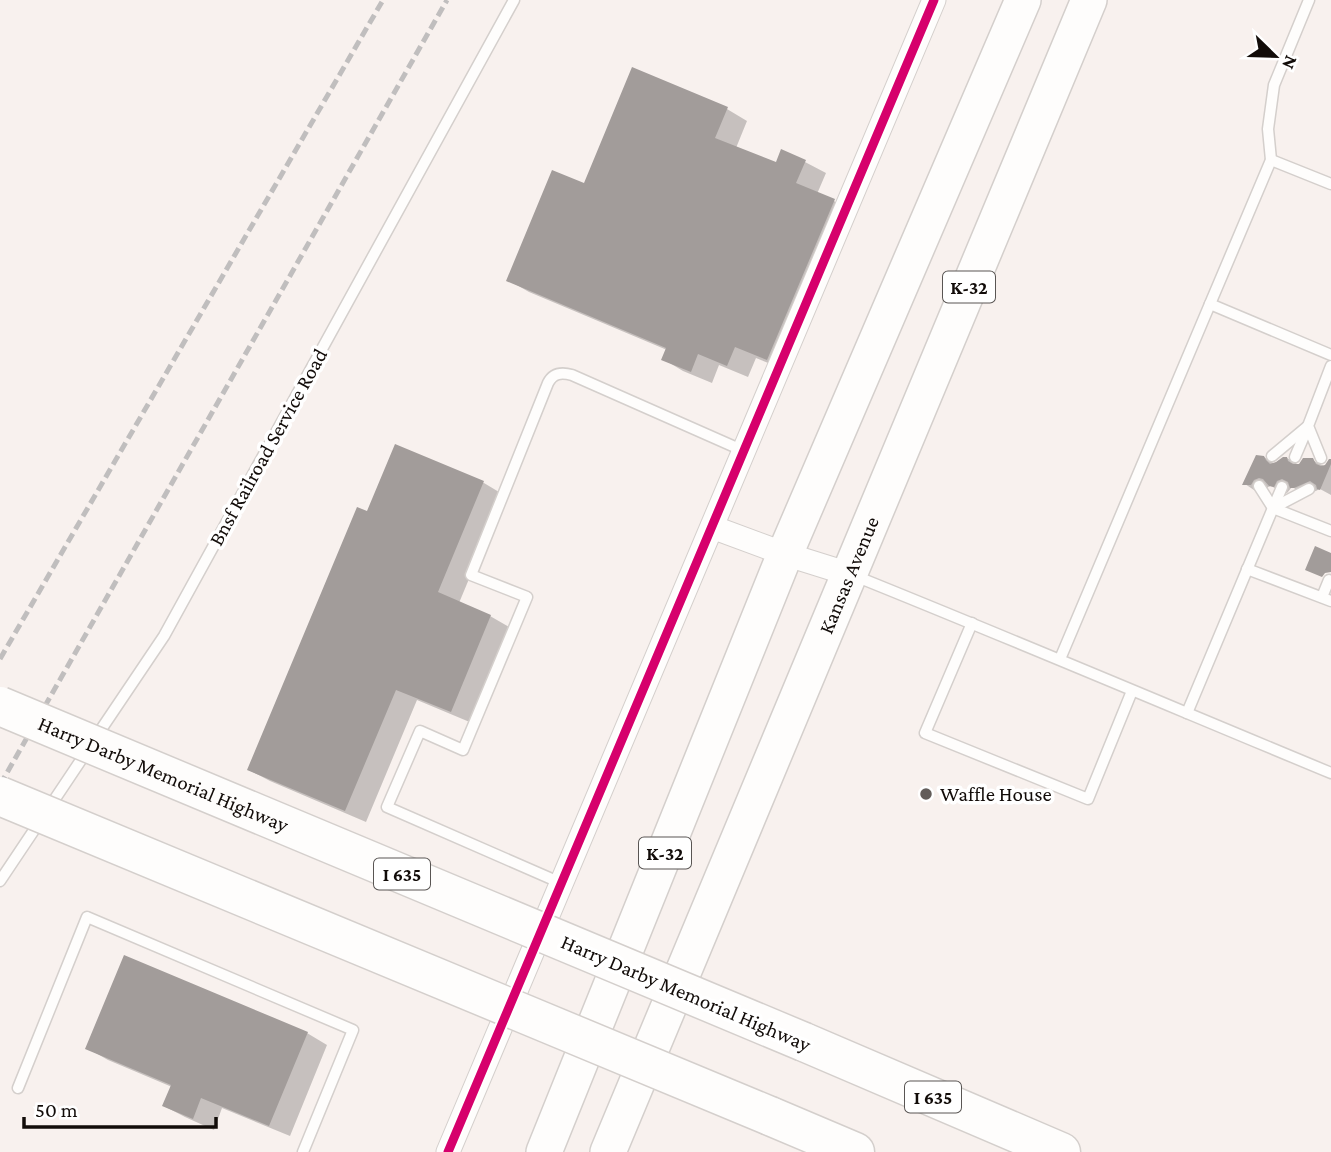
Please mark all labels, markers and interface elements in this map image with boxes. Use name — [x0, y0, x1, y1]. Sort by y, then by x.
north arrow — [1240, 21, 1310, 91]
text: N — [1278, 52, 1302, 73]
road number: K-32 — [943, 272, 995, 302]
street label: Bnsf Railroad Service Road — [204, 344, 332, 550]
street label: Kansas Avenue — [814, 513, 884, 638]
street label: Harry Darby Memorial Highway — [35, 711, 292, 837]
place label: Waffle House — [940, 782, 1052, 806]
marker: Waffle House — [918, 786, 934, 802]
road number: K-32 — [639, 838, 691, 868]
road number: I 635 — [374, 859, 430, 890]
street label: Harry Darby Memorial Highway — [558, 929, 815, 1057]
road number: I 635 — [905, 1082, 961, 1112]
scale bar — [24, 1086, 217, 1130]
text: 50 m — [35, 1098, 78, 1122]

